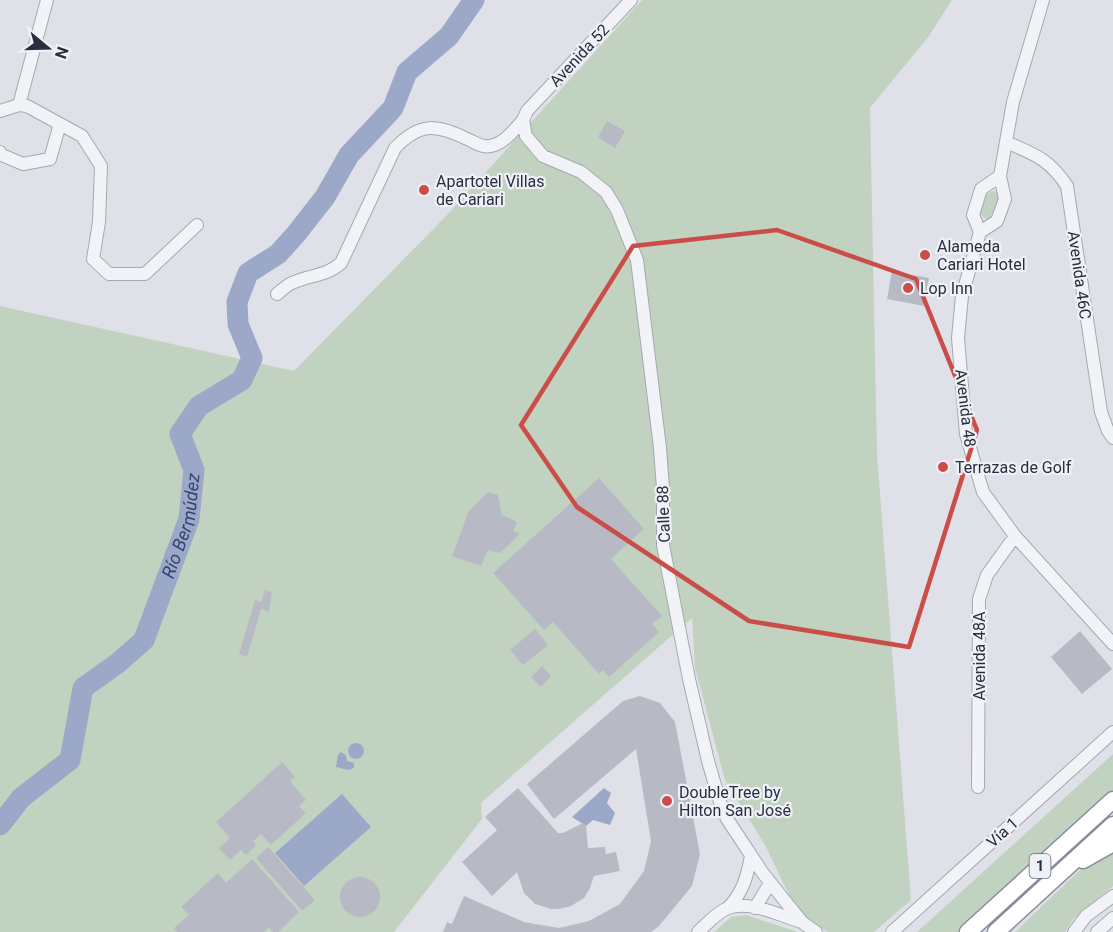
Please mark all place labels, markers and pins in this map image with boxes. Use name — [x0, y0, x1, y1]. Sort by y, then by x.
place label: Apartotel Villas de Cariari — [436, 172, 545, 209]
marker: Apartotel Villas de Cariari — [417, 183, 431, 197]
place label: Alameda Cariari Hotel — [937, 237, 1026, 274]
marker: Alameda Cariari Hotel — [918, 248, 932, 262]
place label: Lop Inn — [920, 279, 973, 298]
marker: Lop Inn — [901, 281, 915, 295]
place label: Terrazas de Golf — [955, 458, 1072, 477]
marker: Terrazas de Golf — [936, 460, 950, 474]
place label: DoubleTree by Hilton San José — [679, 783, 791, 820]
marker: DoubleTree by Hilton San José — [660, 794, 674, 808]

